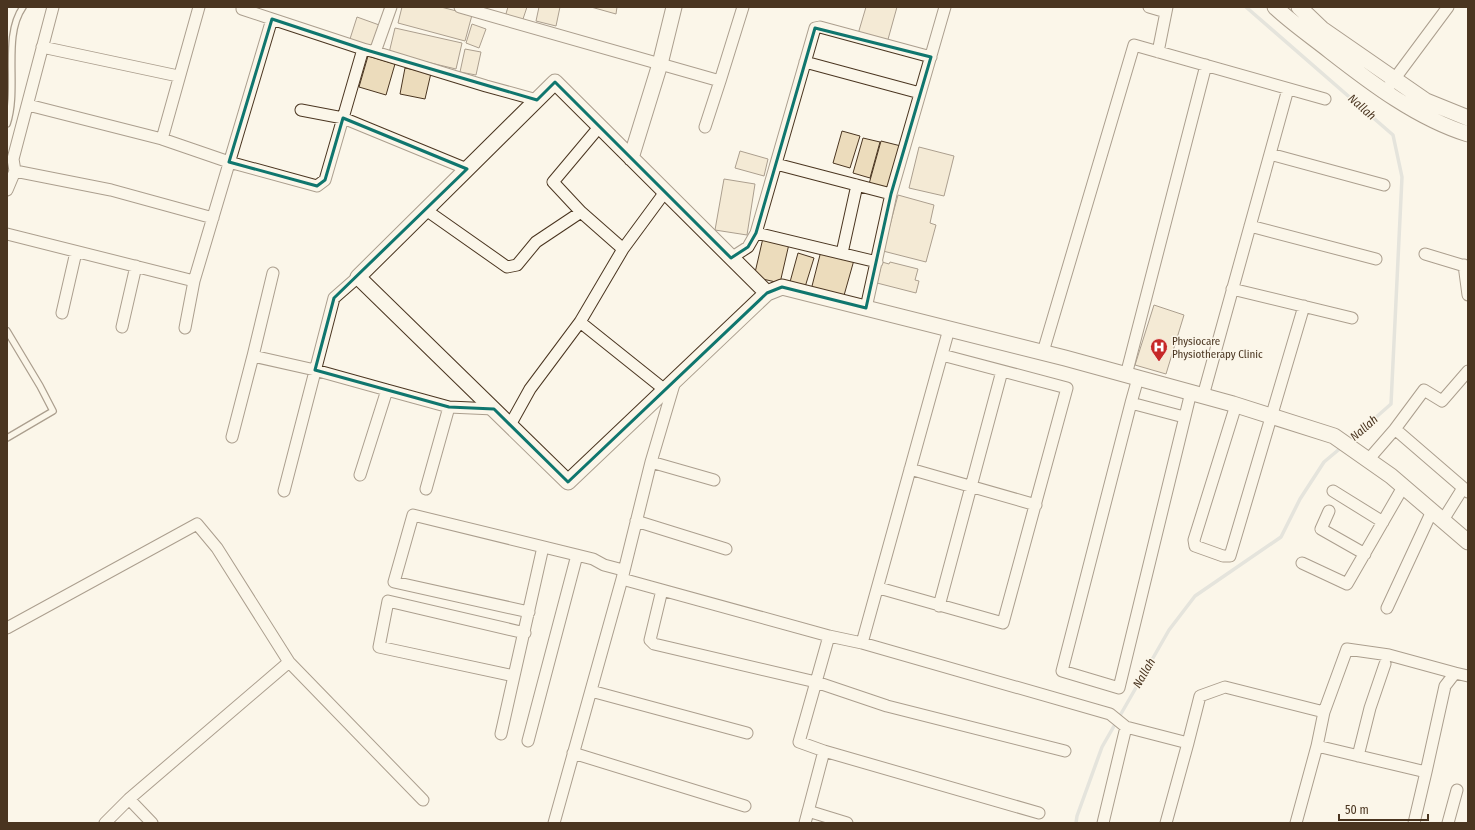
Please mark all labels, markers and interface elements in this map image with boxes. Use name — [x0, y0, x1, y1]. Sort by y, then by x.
water label: Nallah — [1345, 91, 1379, 123]
place label: Physiocare Physiotherapy Clinic — [1172, 335, 1263, 361]
hospital icon: Physiocare Physiotherapy Clinic — [1149, 337, 1169, 362]
water label: Nallah — [1347, 412, 1381, 444]
water label: Nallah — [1130, 656, 1158, 690]
scale bar — [1339, 796, 1428, 822]
text: 50 m — [1345, 803, 1369, 817]

